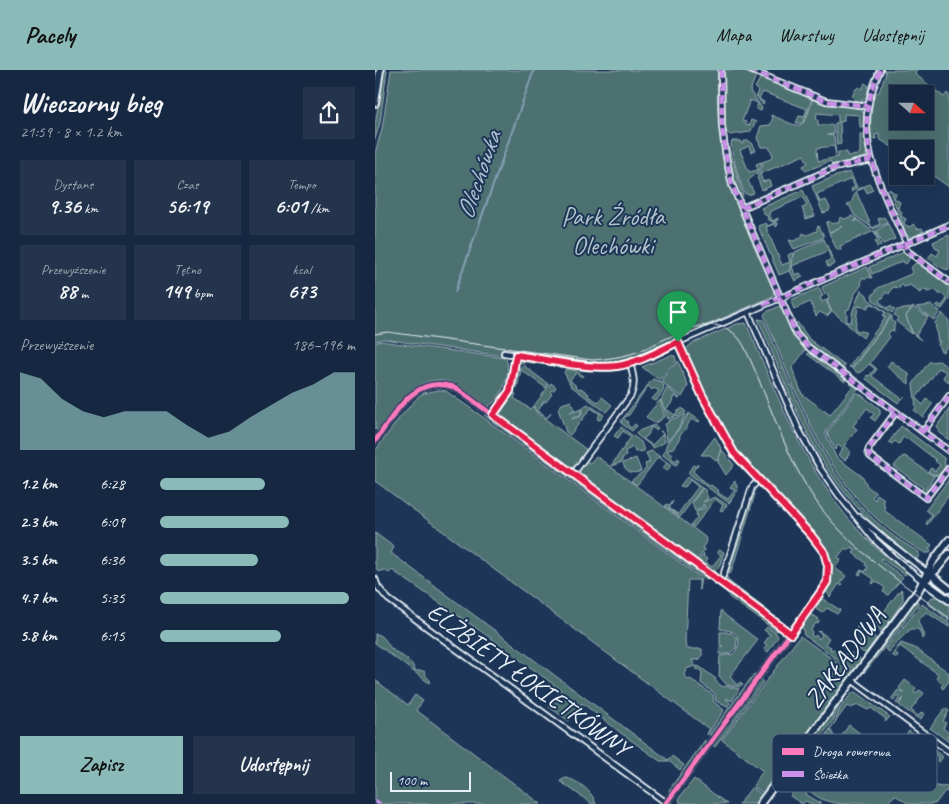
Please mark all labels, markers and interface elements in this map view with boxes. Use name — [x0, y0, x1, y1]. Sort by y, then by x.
text: Pacely — [25, 20, 75, 50]
text: Mapa — [716, 24, 751, 46]
text: Warstwy — [779, 24, 834, 46]
text: Udostępnij — [862, 24, 924, 46]
text: Wieczorny bieg — [20, 85, 162, 120]
north arrow — [889, 85, 934, 130]
map controls — [889, 85, 934, 185]
button: share — [303, 87, 355, 139]
text: 21:59 · 8 × 1.2 km — [20, 122, 122, 142]
water label: Olechówka — [448, 124, 510, 223]
button: locate — [889, 140, 934, 185]
text: Dystans — [53, 176, 93, 193]
text: Czas — [176, 176, 199, 193]
text: Tempo — [288, 176, 316, 193]
text: 9.36 — [48, 193, 81, 219]
text: 56:19 — [167, 193, 208, 219]
text: 6:01 — [275, 193, 307, 219]
text: km — [81, 200, 98, 217]
text: /km — [307, 200, 329, 217]
park label: Park Źródła Olechówki — [562, 201, 667, 262]
text: Przewyższenie — [41, 261, 105, 278]
text: Tętno — [174, 261, 201, 278]
text: kcal — [293, 261, 311, 278]
text: 88 — [58, 278, 77, 304]
text: 149 — [162, 278, 190, 304]
text: 673 — [287, 278, 316, 304]
text: m — [77, 285, 88, 302]
text: bpm — [190, 285, 213, 302]
pin — [657, 291, 699, 342]
icon: arrive — [664, 298, 692, 326]
text: Przewyższenie — [20, 335, 93, 355]
text: 186–196 m — [292, 335, 355, 355]
text: 1.2 km — [20, 474, 57, 494]
text: 6:28 — [100, 474, 125, 494]
text: 2.3 km — [20, 512, 57, 532]
text: 6:09 — [100, 512, 125, 532]
text: 3.5 km — [20, 550, 57, 570]
text: 6:36 — [100, 550, 125, 570]
text: 4.7 km — [20, 588, 57, 608]
text: 5:35 — [100, 588, 125, 608]
street label: ELŻBIETY ŁOKIETKÓWNY — [421, 595, 639, 766]
street label: ZAKŁADOWA — [797, 600, 892, 714]
text: 5.8 km — [20, 626, 57, 646]
text: 6:15 — [100, 626, 125, 646]
legend — [772, 734, 937, 792]
button: Zapisz — [20, 736, 183, 794]
button: Udostępnij — [193, 736, 355, 794]
text: Droga rowerowa — [813, 743, 891, 760]
text: Ścieżka — [813, 766, 848, 783]
scale bar — [390, 769, 471, 792]
text: 100 m — [397, 772, 427, 789]

